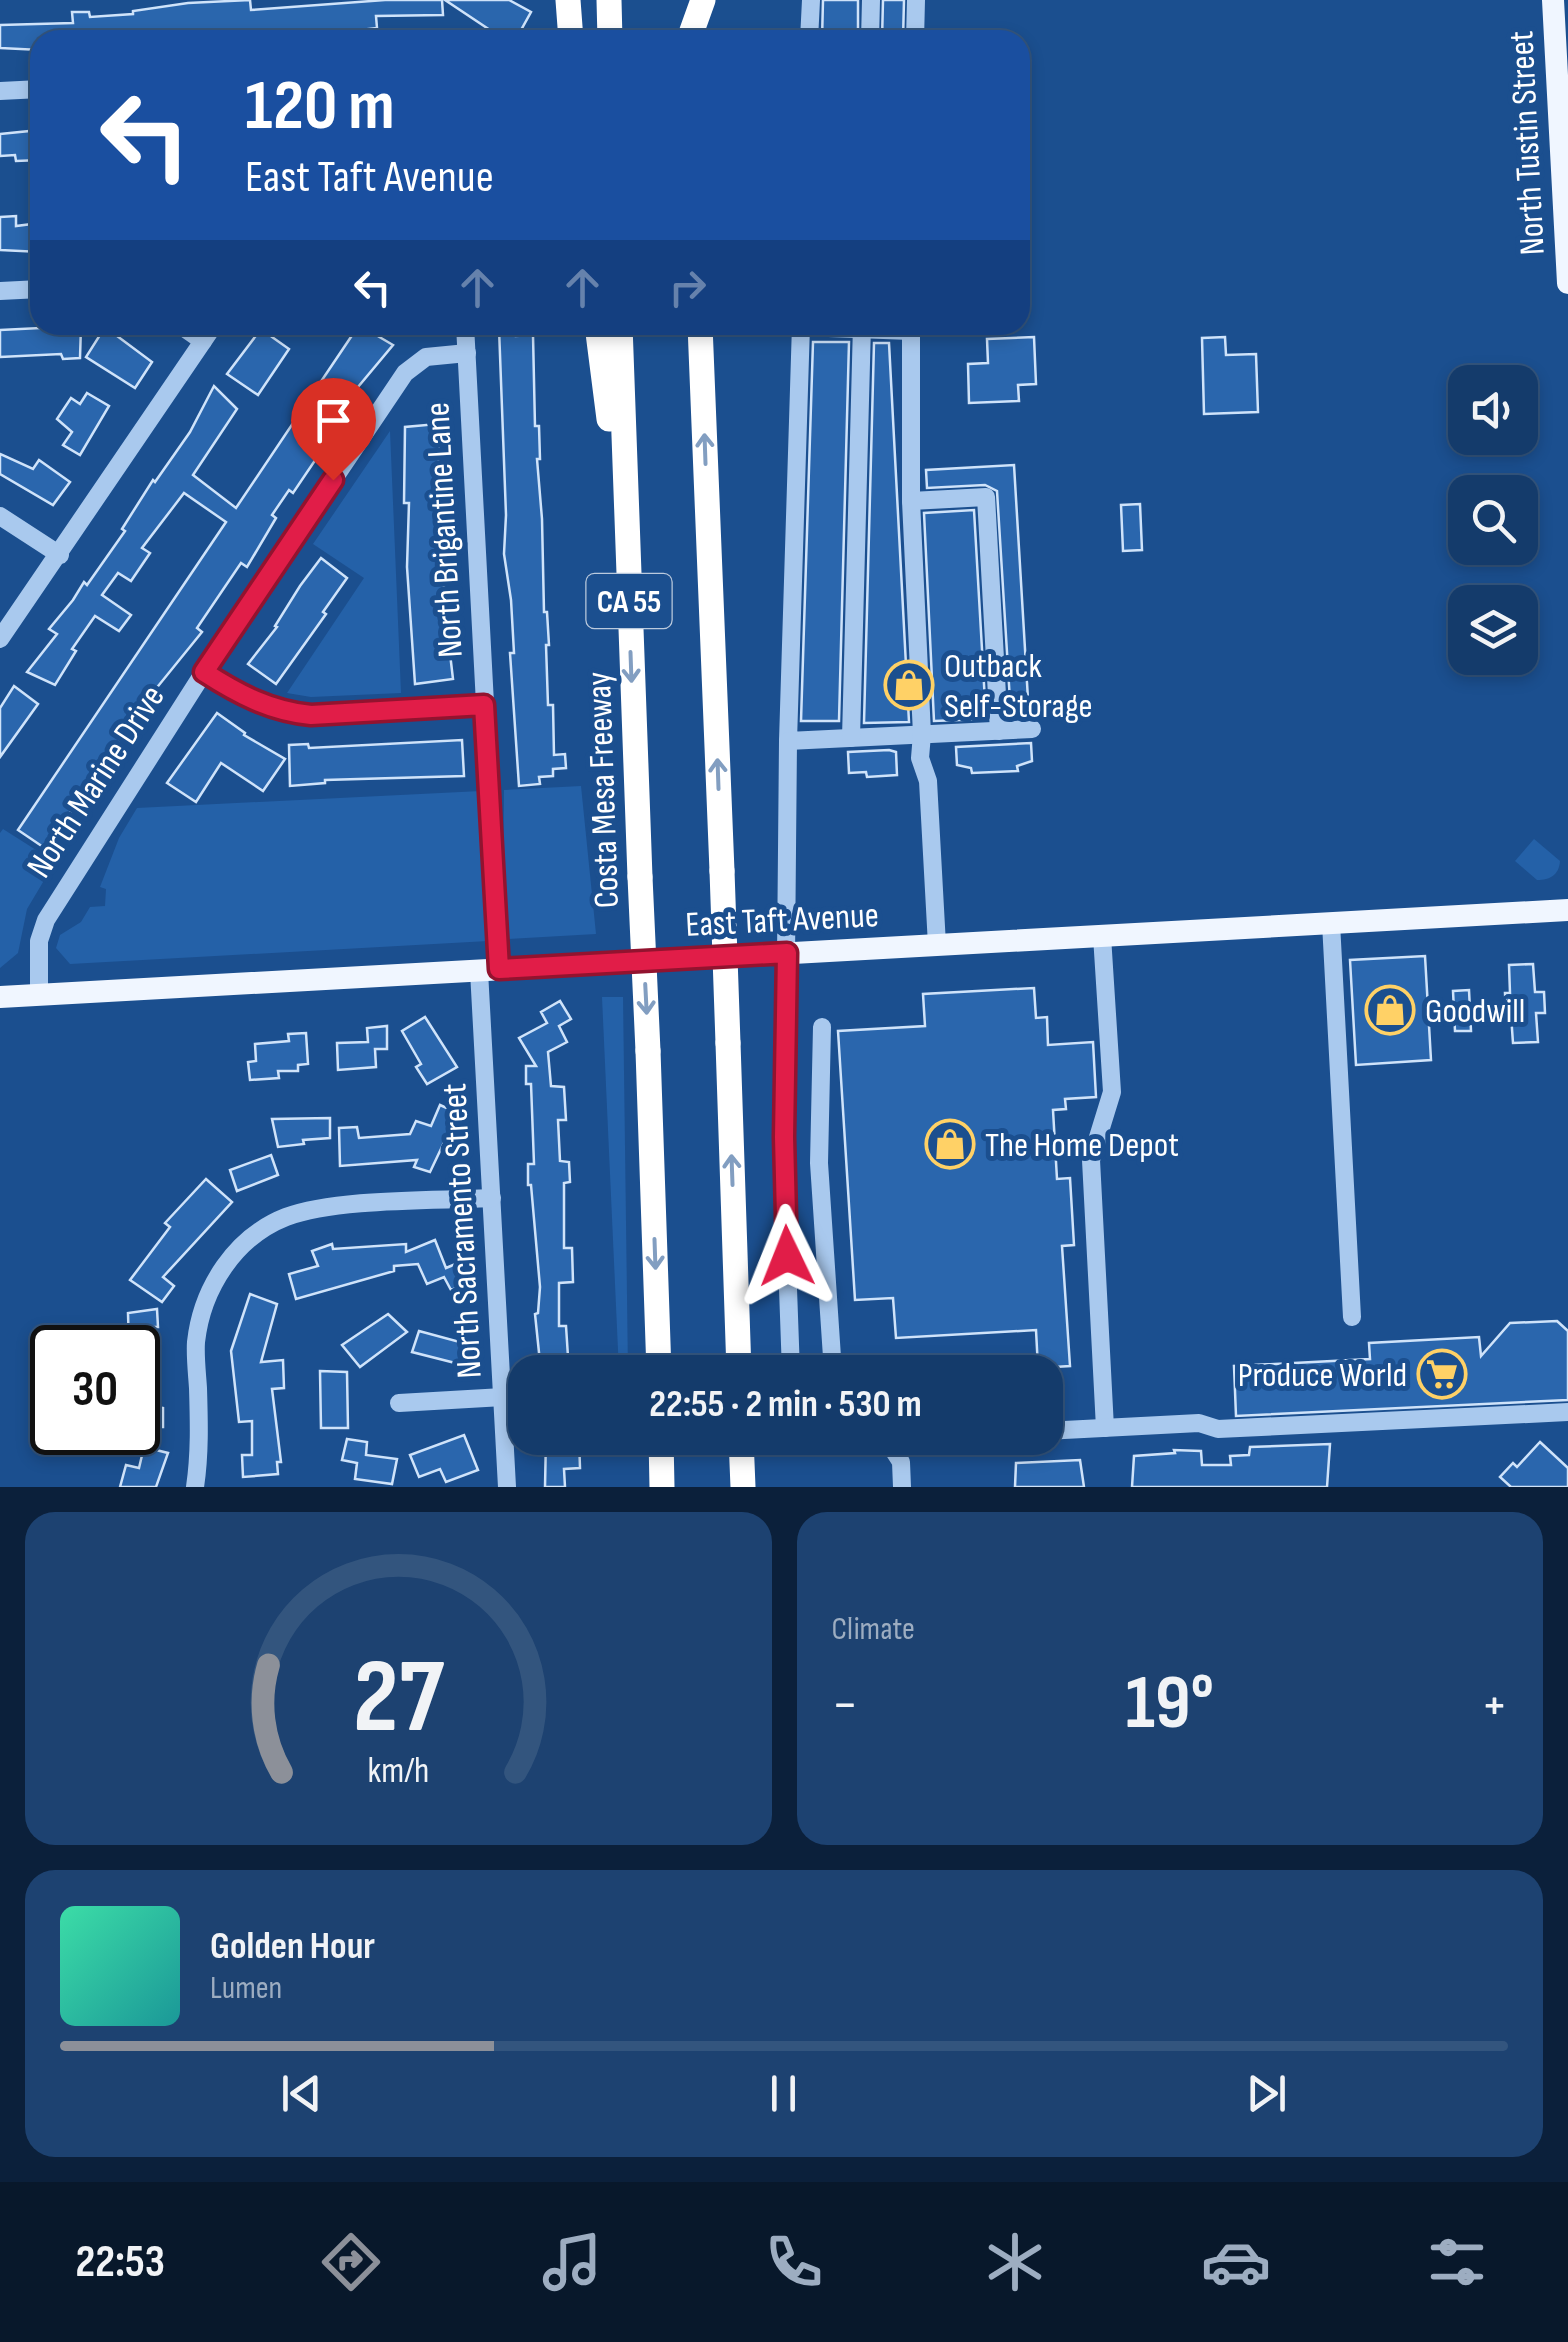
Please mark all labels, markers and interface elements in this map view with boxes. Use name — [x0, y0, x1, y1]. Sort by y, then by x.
street label: North Tustin Street — [1500, 30, 1555, 256]
text: 120 m — [245, 65, 395, 149]
icon: left — [80, 70, 210, 200]
text: East Taft Avenue — [245, 150, 494, 205]
icon: left — [345, 260, 400, 315]
icon: ahead — [450, 260, 505, 315]
icon: ahead — [555, 260, 610, 315]
icon: right — [660, 260, 715, 315]
map controls — [1448, 365, 1538, 675]
button: sound — [1448, 365, 1538, 455]
pin — [291, 378, 376, 481]
icon: arrive — [306, 393, 361, 448]
street label: North Brigantine Lane — [416, 401, 473, 659]
one-way arrow — [696, 433, 715, 465]
button: search — [1448, 475, 1538, 565]
road number: CA 55 — [586, 574, 672, 628]
button: layers — [1448, 585, 1538, 675]
place label: Outback Self-Storage — [944, 645, 1093, 728]
one-way arrow — [622, 651, 641, 683]
shop icon: Outback Self-Storage — [883, 659, 935, 711]
street label: Costa Mesa Freeway — [578, 671, 629, 909]
street label: North Marine Drive — [18, 678, 174, 886]
one-way arrow — [708, 758, 727, 790]
street label: East Taft Avenue — [684, 894, 880, 947]
one-way arrow — [637, 983, 656, 1015]
shop icon: Goodwill — [1364, 984, 1416, 1036]
place label: Goodwill — [1425, 990, 1525, 1033]
street label: North Sacramento Street — [433, 1082, 492, 1380]
shop icon: The Home Depot — [924, 1118, 976, 1170]
place label: The Home Depot — [985, 1124, 1179, 1167]
one-way arrow — [722, 1155, 741, 1187]
position arrow — [735, 1204, 839, 1308]
one-way arrow — [645, 1237, 664, 1269]
speed limit sign: 30 — [30, 1325, 160, 1455]
supermarket icon: Produce World — [1416, 1348, 1468, 1400]
place label: Produce World — [1238, 1354, 1407, 1397]
text: 22:55 · 2 min · 530 m — [649, 1382, 922, 1427]
text: Climate — [832, 1610, 915, 1649]
text: 27 — [353, 1636, 444, 1761]
text: 19° — [1126, 1659, 1214, 1750]
text: − — [832, 1672, 858, 1739]
text: + — [1481, 1672, 1508, 1739]
text: km/h — [367, 1750, 429, 1793]
text: Golden Hour — [210, 1924, 375, 1969]
text: Lumen — [210, 1969, 282, 2008]
icon: previous — [274, 2066, 329, 2121]
icon: pause — [756, 2066, 811, 2121]
icon: next — [1239, 2066, 1294, 2121]
icon: directions — [316, 2227, 386, 2297]
icon: music — [537, 2227, 607, 2297]
icon: phone — [759, 2227, 829, 2297]
icon: climate — [980, 2227, 1050, 2297]
icon: car — [1201, 2227, 1271, 2297]
icon: filters — [1422, 2227, 1492, 2297]
text: 22:53 — [76, 2235, 165, 2290]

